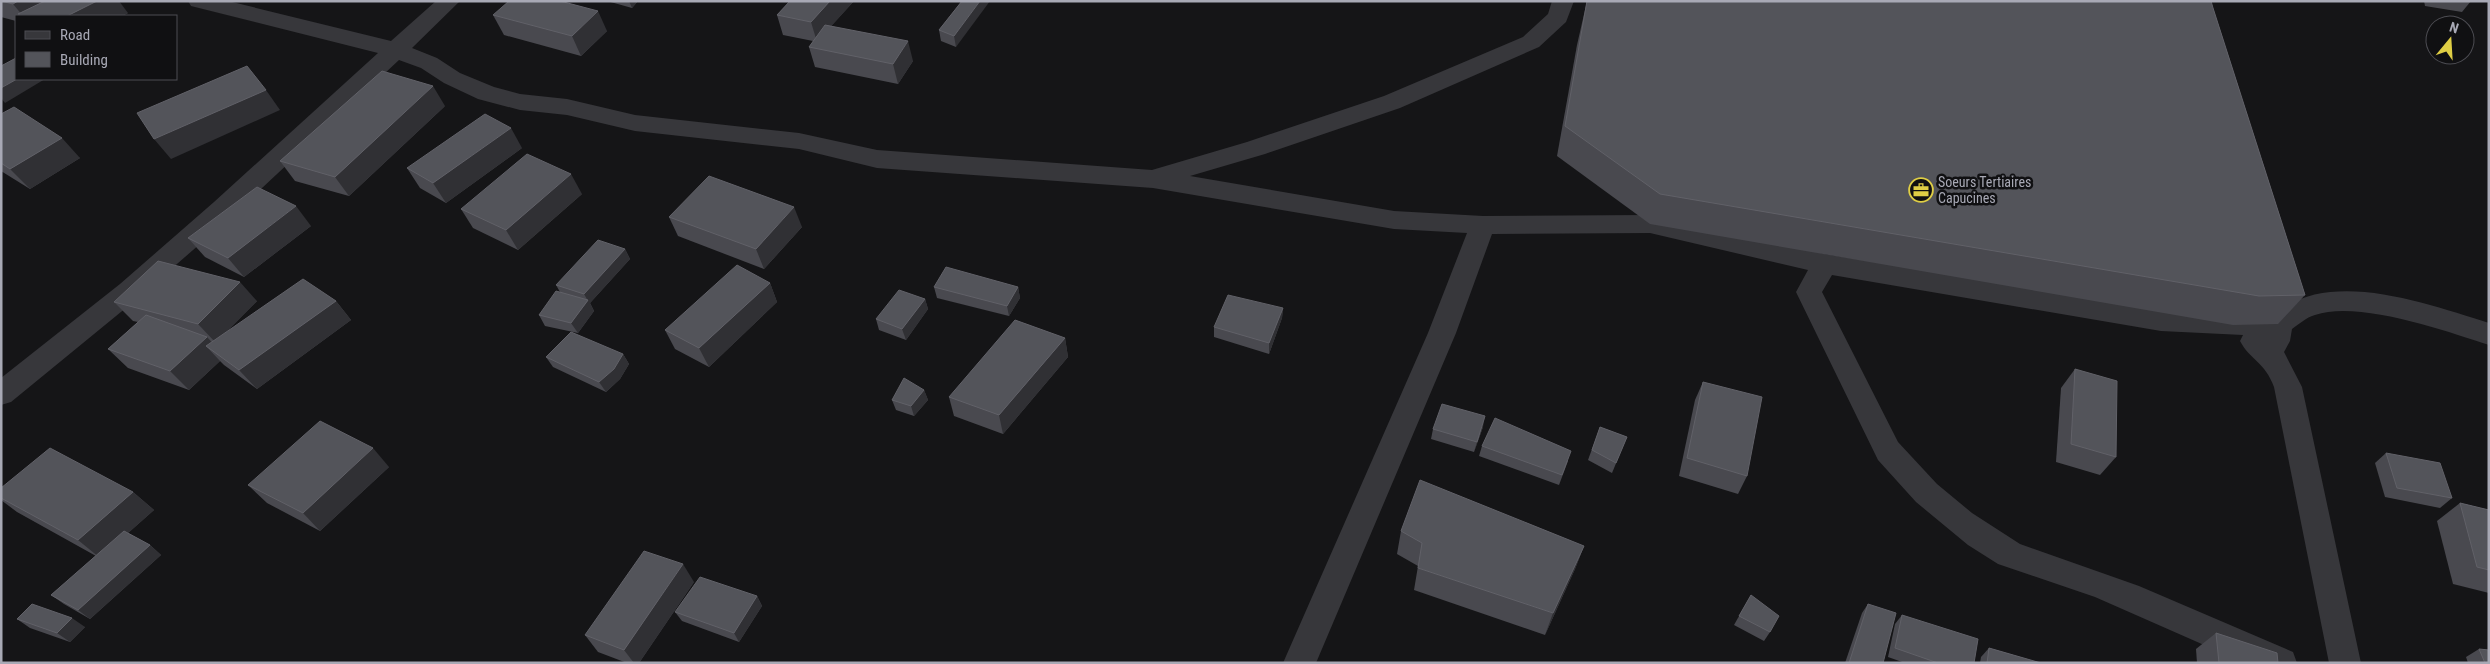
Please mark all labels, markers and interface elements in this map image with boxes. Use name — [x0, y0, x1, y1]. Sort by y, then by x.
legend — [15, 15, 178, 80]
north arrow — [2425, 15, 2475, 65]
text: N — [2447, 19, 2461, 37]
text: Road — [60, 26, 90, 44]
text: Building — [60, 51, 108, 69]
place label: Soeurs Tertiaires Capucines — [1938, 174, 2031, 206]
office icon: Soeurs Tertiaires Capucines — [1908, 177, 1934, 203]

